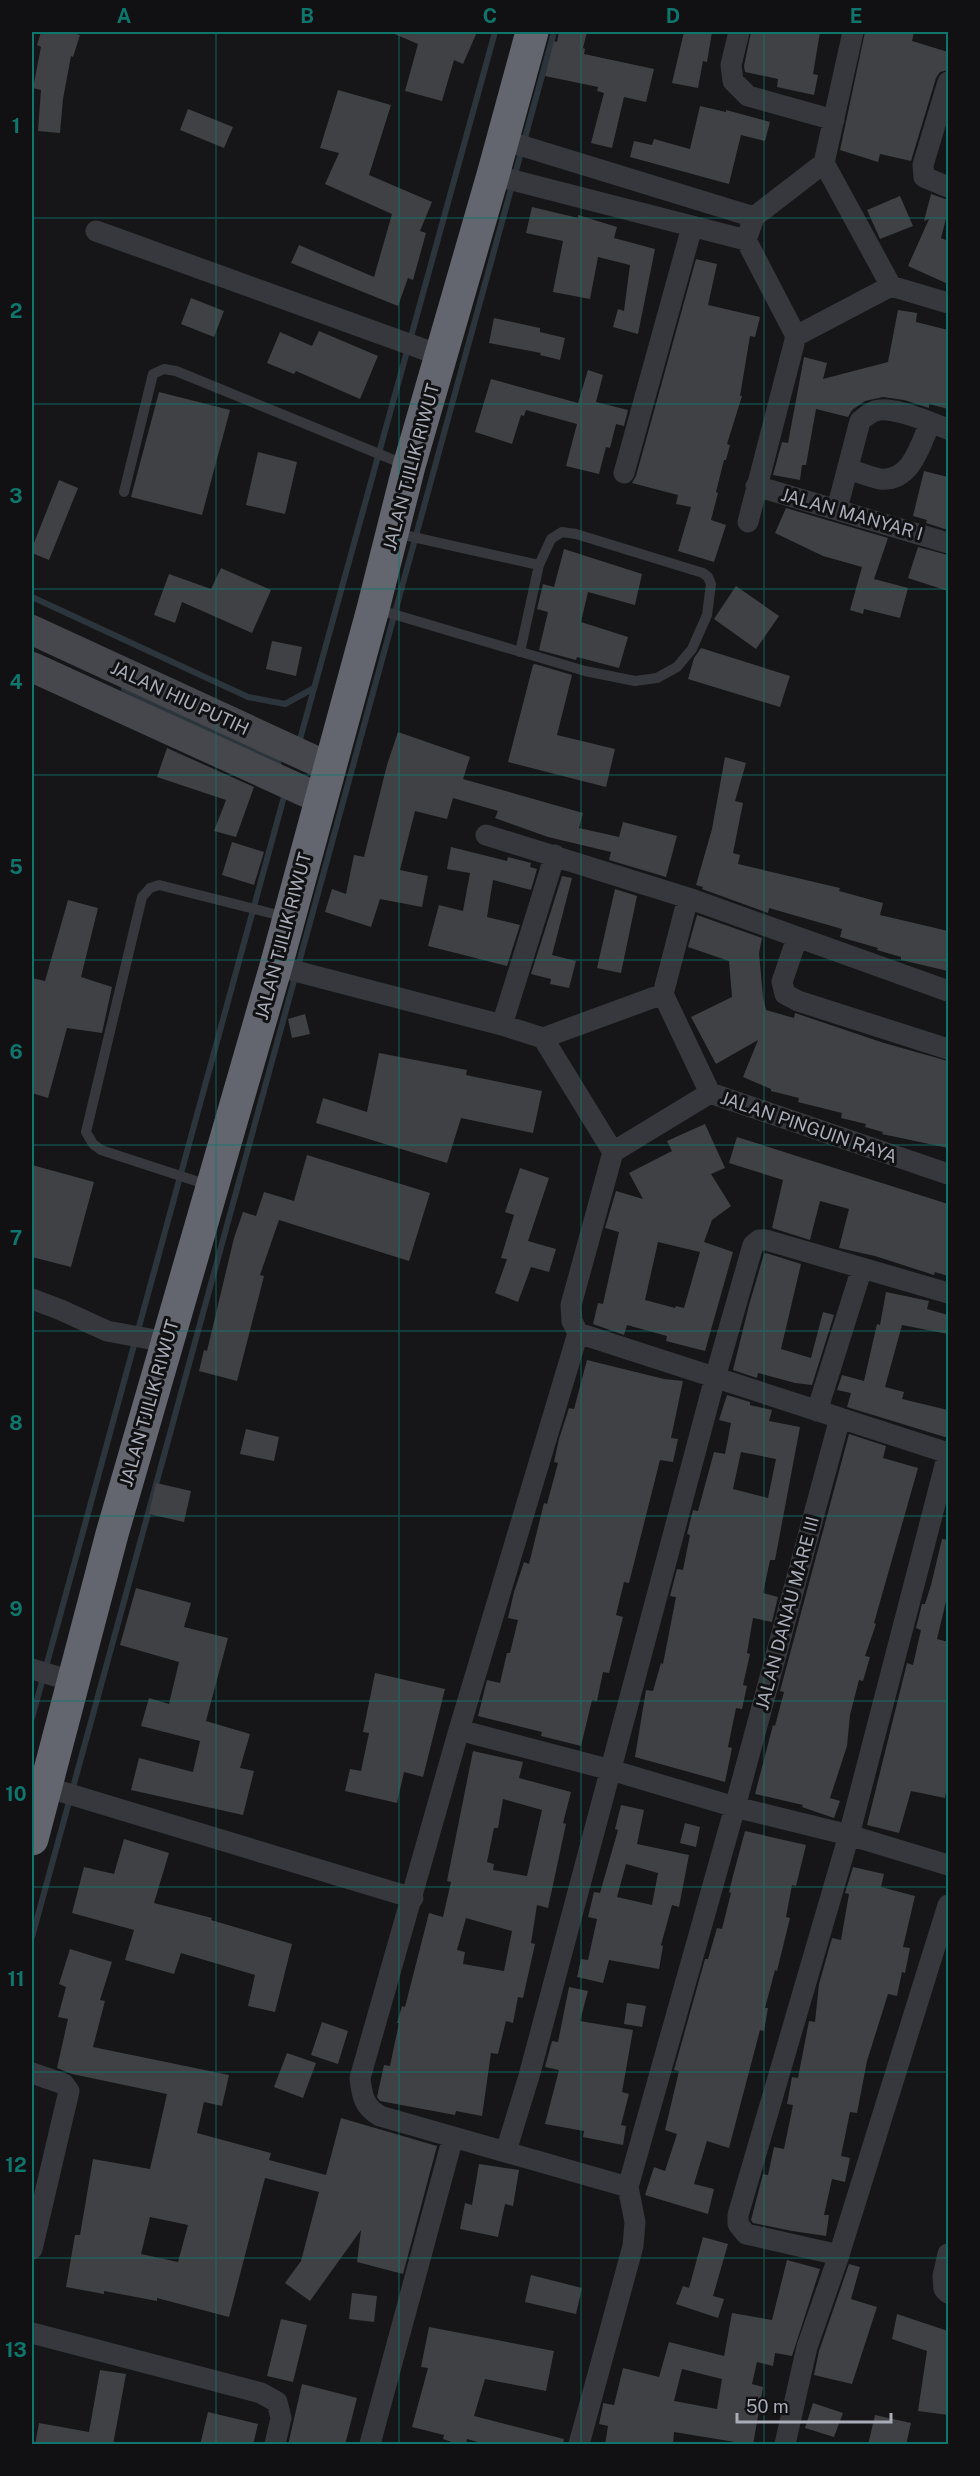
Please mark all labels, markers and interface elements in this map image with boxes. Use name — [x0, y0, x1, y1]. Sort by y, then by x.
text: A — [117, 4, 131, 28]
text: B — [300, 4, 314, 28]
text: C — [483, 4, 497, 28]
text: D — [666, 4, 680, 28]
text: E — [850, 4, 862, 28]
text: 1 — [12, 114, 20, 138]
text: 2 — [10, 299, 22, 323]
street label: JALAN TJILIK RIWUT — [379, 381, 444, 553]
text: 3 — [9, 484, 23, 508]
street label: JALAN MANYAR I — [779, 484, 925, 544]
street label: JALAN HIU PUTIH — [108, 657, 252, 739]
text: 4 — [9, 670, 23, 694]
street label: JALAN TJILIK RIWUT — [251, 850, 316, 1022]
text: 5 — [9, 855, 23, 879]
text: 6 — [9, 1040, 23, 1064]
street label: JALAN PINGUIN RAYA — [718, 1087, 900, 1167]
text: 7 — [10, 1226, 22, 1250]
street label: JALAN TJILIK RIWUT — [115, 1317, 183, 1489]
text: 8 — [9, 1411, 23, 1435]
street label: JALAN DANAU MARE III — [751, 1514, 823, 1712]
text: 9 — [9, 1597, 23, 1621]
text: 10 — [5, 1782, 27, 1806]
text: 11 — [7, 1967, 25, 1991]
text: 12 — [5, 2153, 27, 2177]
text: 13 — [5, 2338, 27, 2362]
scale bar — [737, 2386, 892, 2424]
text: 50 m — [746, 2396, 789, 2417]

